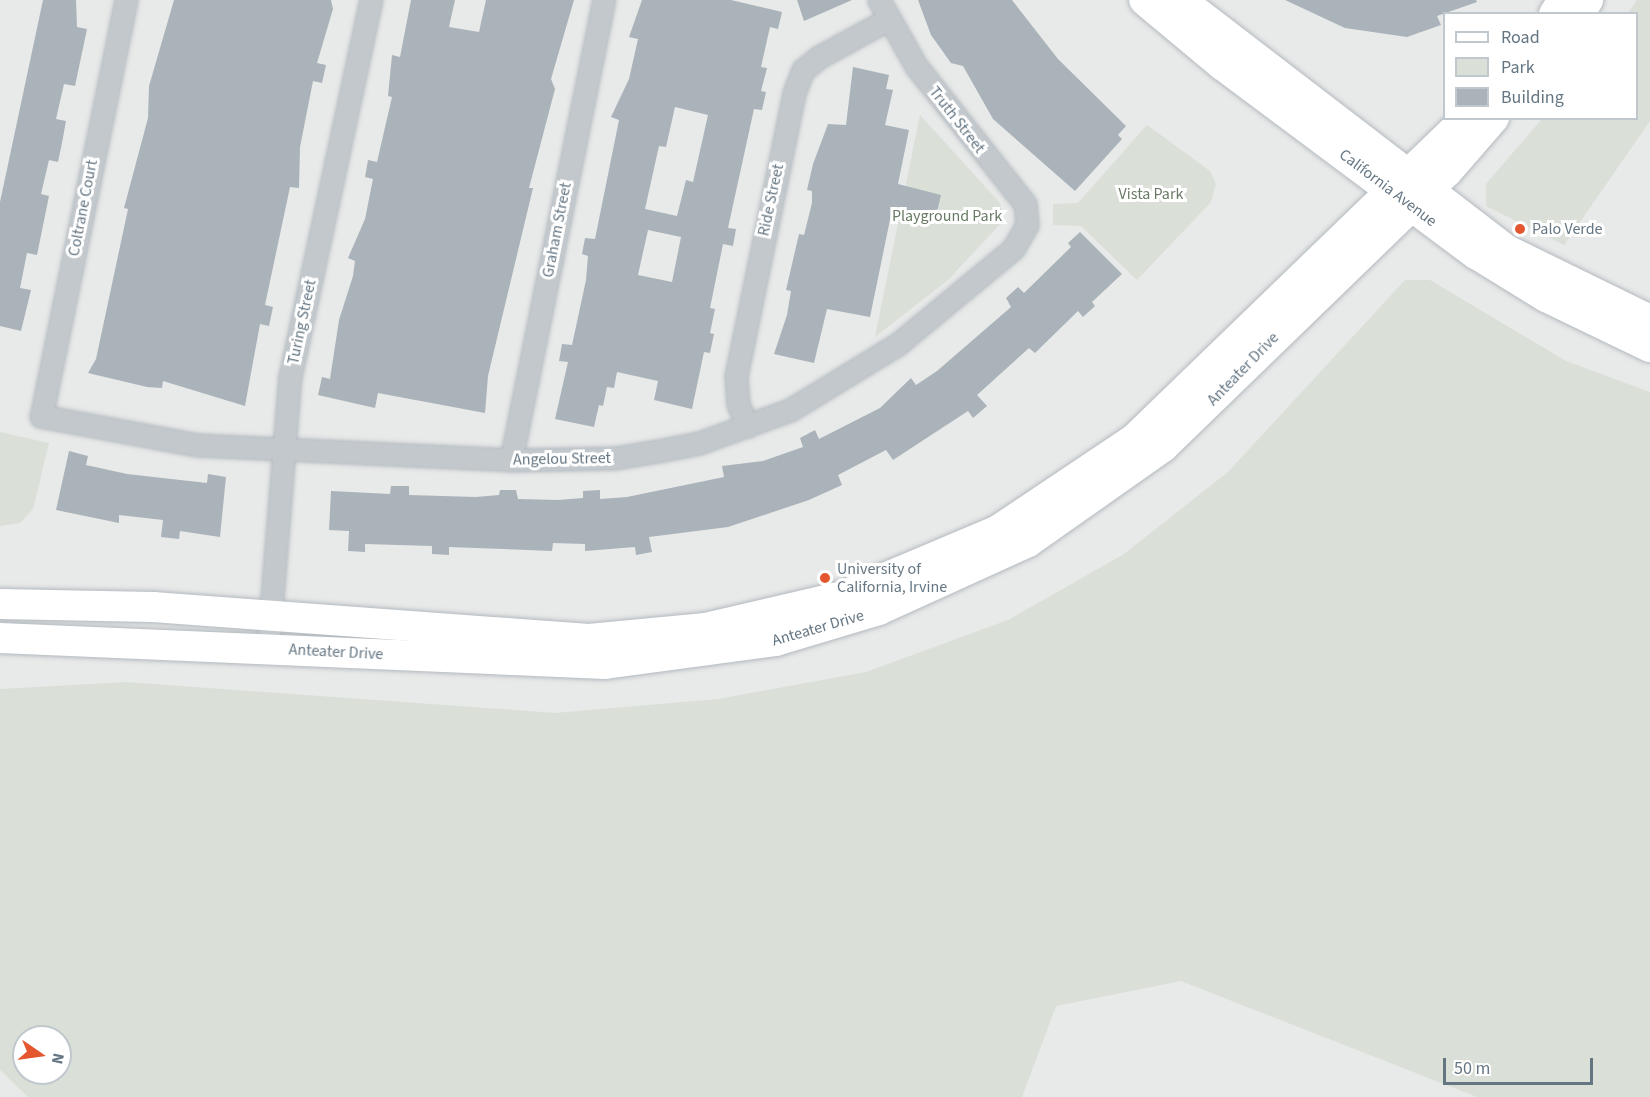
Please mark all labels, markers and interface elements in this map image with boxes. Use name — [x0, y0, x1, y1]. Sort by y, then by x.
legend — [1443, 12, 1638, 120]
text: Road — [1501, 25, 1540, 50]
text: Park — [1501, 55, 1535, 80]
street label: Truth Street — [925, 83, 989, 157]
text: Building — [1501, 85, 1564, 110]
street label: California Avenue — [1335, 145, 1441, 231]
street label: Coltrane Court — [64, 158, 102, 258]
street label: Ride Street — [754, 162, 788, 238]
street label: Graham Street — [538, 181, 576, 279]
park label: Vista Park — [1119, 184, 1183, 204]
park label: Playground Park — [892, 206, 1002, 226]
place label: Palo Verde — [1532, 219, 1603, 239]
marker: Palo Verde — [1513, 222, 1527, 236]
street label: Turing Street — [284, 278, 320, 366]
street label: Anteater Drive — [1203, 328, 1283, 410]
street label: Angelou Street — [513, 449, 611, 469]
place label: University of California, Irvine — [837, 559, 947, 597]
marker: University of California, Irvine — [818, 571, 832, 585]
street label: Anteater Drive — [770, 606, 866, 650]
street label: Anteater Drive — [288, 640, 384, 664]
north arrow — [12, 1025, 72, 1085]
scale bar — [1446, 1046, 1596, 1084]
text: N — [46, 1051, 70, 1066]
text: 50 m — [1454, 1056, 1490, 1081]

